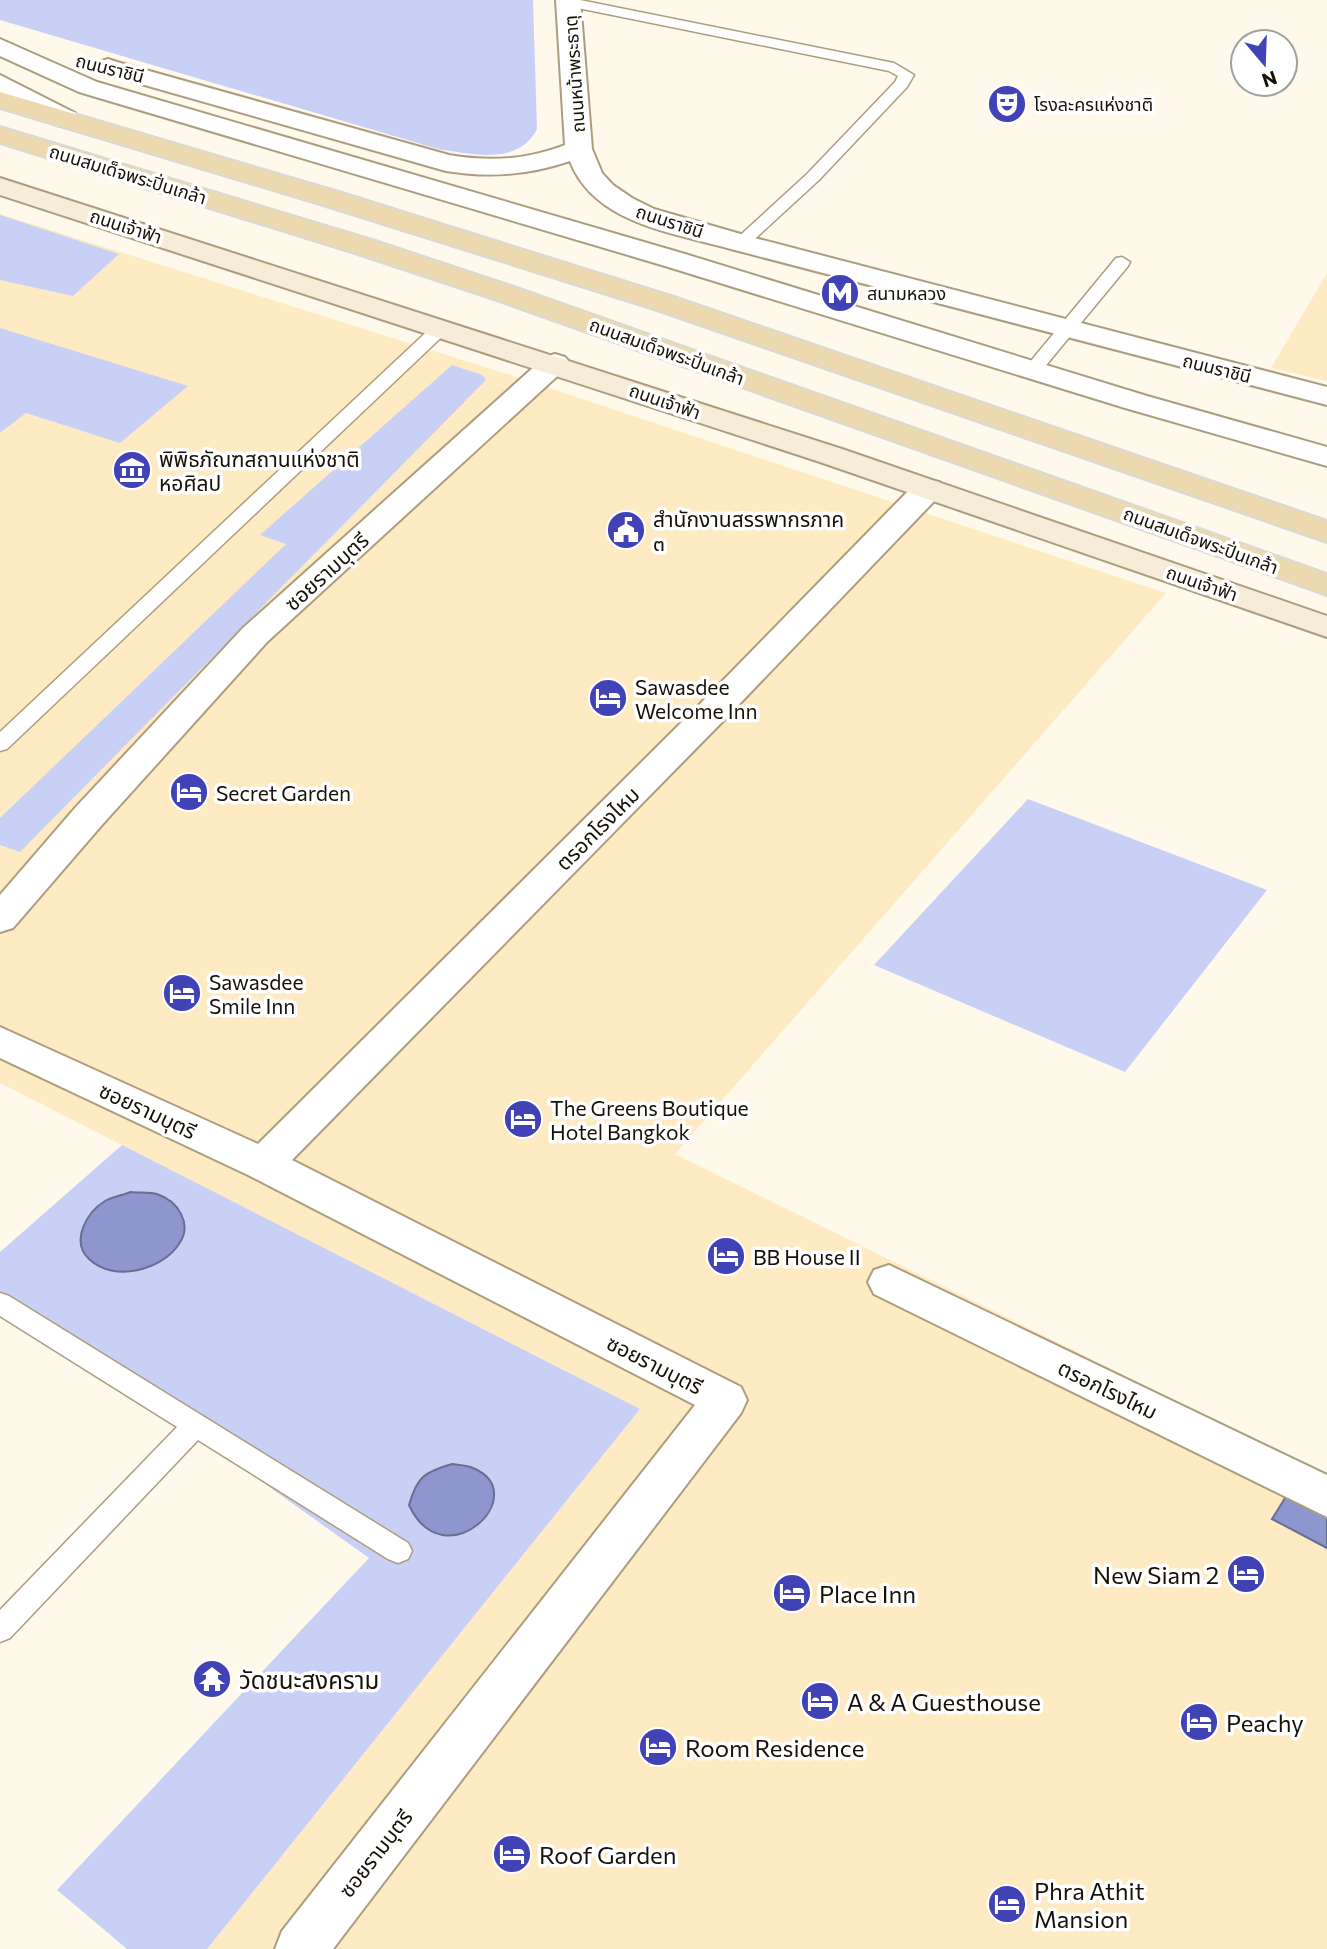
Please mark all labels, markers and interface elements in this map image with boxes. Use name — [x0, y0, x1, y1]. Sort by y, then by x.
street label: ถนนหน้าพระธาตุ — [559, 14, 590, 133]
north arrow — [1229, 28, 1299, 98]
street label: ถนนราชินี — [73, 49, 147, 87]
text: N — [1259, 66, 1280, 93]
theatre icon: โรงละครแห่งชาติ — [986, 83, 1028, 125]
place label: โรงละครแห่งชาติ — [1034, 93, 1153, 115]
street label: ถนนสมเด็จพระปิ่นเกล้า — [47, 140, 209, 208]
street label: ถนนราชินี — [633, 200, 707, 242]
street label: ถนนเจ้าฟ้า — [87, 204, 165, 248]
metro station icon: สนามหลวง — [819, 272, 861, 314]
place label: สนามหลวง — [867, 282, 946, 304]
street label: ถนนสมเด็จพระปิ่นเกล้า — [587, 313, 747, 389]
street label: ถนนราชินี — [1180, 349, 1254, 387]
street label: ถนนเจ้าฟ้า — [626, 379, 704, 423]
place label: พิพิธภัณฑสถานแห่งชาติ หอศิลป — [159, 446, 360, 495]
museum icon: พิพิธภัณฑสถานแห่งชาติ หอศิลป — [111, 449, 153, 491]
street label: ถนนสมเด็จพระปิ่นเกล้า — [1121, 502, 1281, 578]
place label: สำนักงานสรรพากรภาค ๓ — [653, 506, 844, 555]
public building icon: สำนักงานสรรพากรภาค ๓ — [605, 509, 647, 551]
street label: ซอยรามบุตรี — [279, 527, 374, 617]
street label: ถนนเจ้าฟ้า — [1163, 561, 1241, 605]
place label: Sawasdee Welcome Inn — [635, 674, 758, 723]
hotel icon: Sawasdee Welcome Inn — [587, 677, 629, 719]
hotel icon: Secret Garden — [168, 771, 210, 813]
place label: Secret Garden — [216, 780, 351, 805]
street label: ตรอกโรงไหม — [550, 781, 644, 875]
place label: Sawasdee Smile Inn — [209, 969, 303, 1018]
hotel icon: Sawasdee Smile Inn — [161, 972, 203, 1014]
street label: ซอยรามบุตรี — [95, 1077, 201, 1145]
place label: The Greens Boutique Hotel Bangkok — [550, 1095, 749, 1144]
hotel icon: The Greens Boutique Hotel Bangkok — [502, 1098, 544, 1140]
hotel icon: BB House II — [705, 1235, 747, 1277]
place label: BB House II — [753, 1244, 861, 1269]
street label: ซอยรามบุตรี — [602, 1329, 707, 1401]
street label: ตรอกโรงไหม — [1054, 1354, 1162, 1424]
hotel icon: New Siam 2 — [1225, 1553, 1267, 1595]
place label: New Siam 2 — [1093, 1560, 1219, 1589]
hotel icon: Place Inn — [771, 1572, 813, 1614]
place label: Place Inn — [819, 1579, 916, 1608]
temple icon: วัดชนะสงคราม — [191, 1658, 233, 1700]
place label: วัดชนะสงคราม — [239, 1665, 379, 1694]
hotel icon: A & A Guesthouse — [799, 1680, 841, 1722]
place label: A & A Guesthouse — [847, 1687, 1041, 1716]
hotel icon: Peachy — [1178, 1701, 1220, 1743]
place label: Peachy — [1226, 1708, 1304, 1737]
hotel icon: Room Residence — [637, 1726, 679, 1768]
place label: Room Residence — [685, 1733, 864, 1762]
street label: ซอยรามบุตรี — [333, 1804, 419, 1903]
hotel icon: Roof Garden — [491, 1833, 533, 1875]
place label: Roof Garden — [539, 1840, 676, 1869]
place label: Phra Athit Mansion — [1034, 1876, 1145, 1933]
hotel icon: Phra Athit Mansion — [986, 1883, 1028, 1925]

